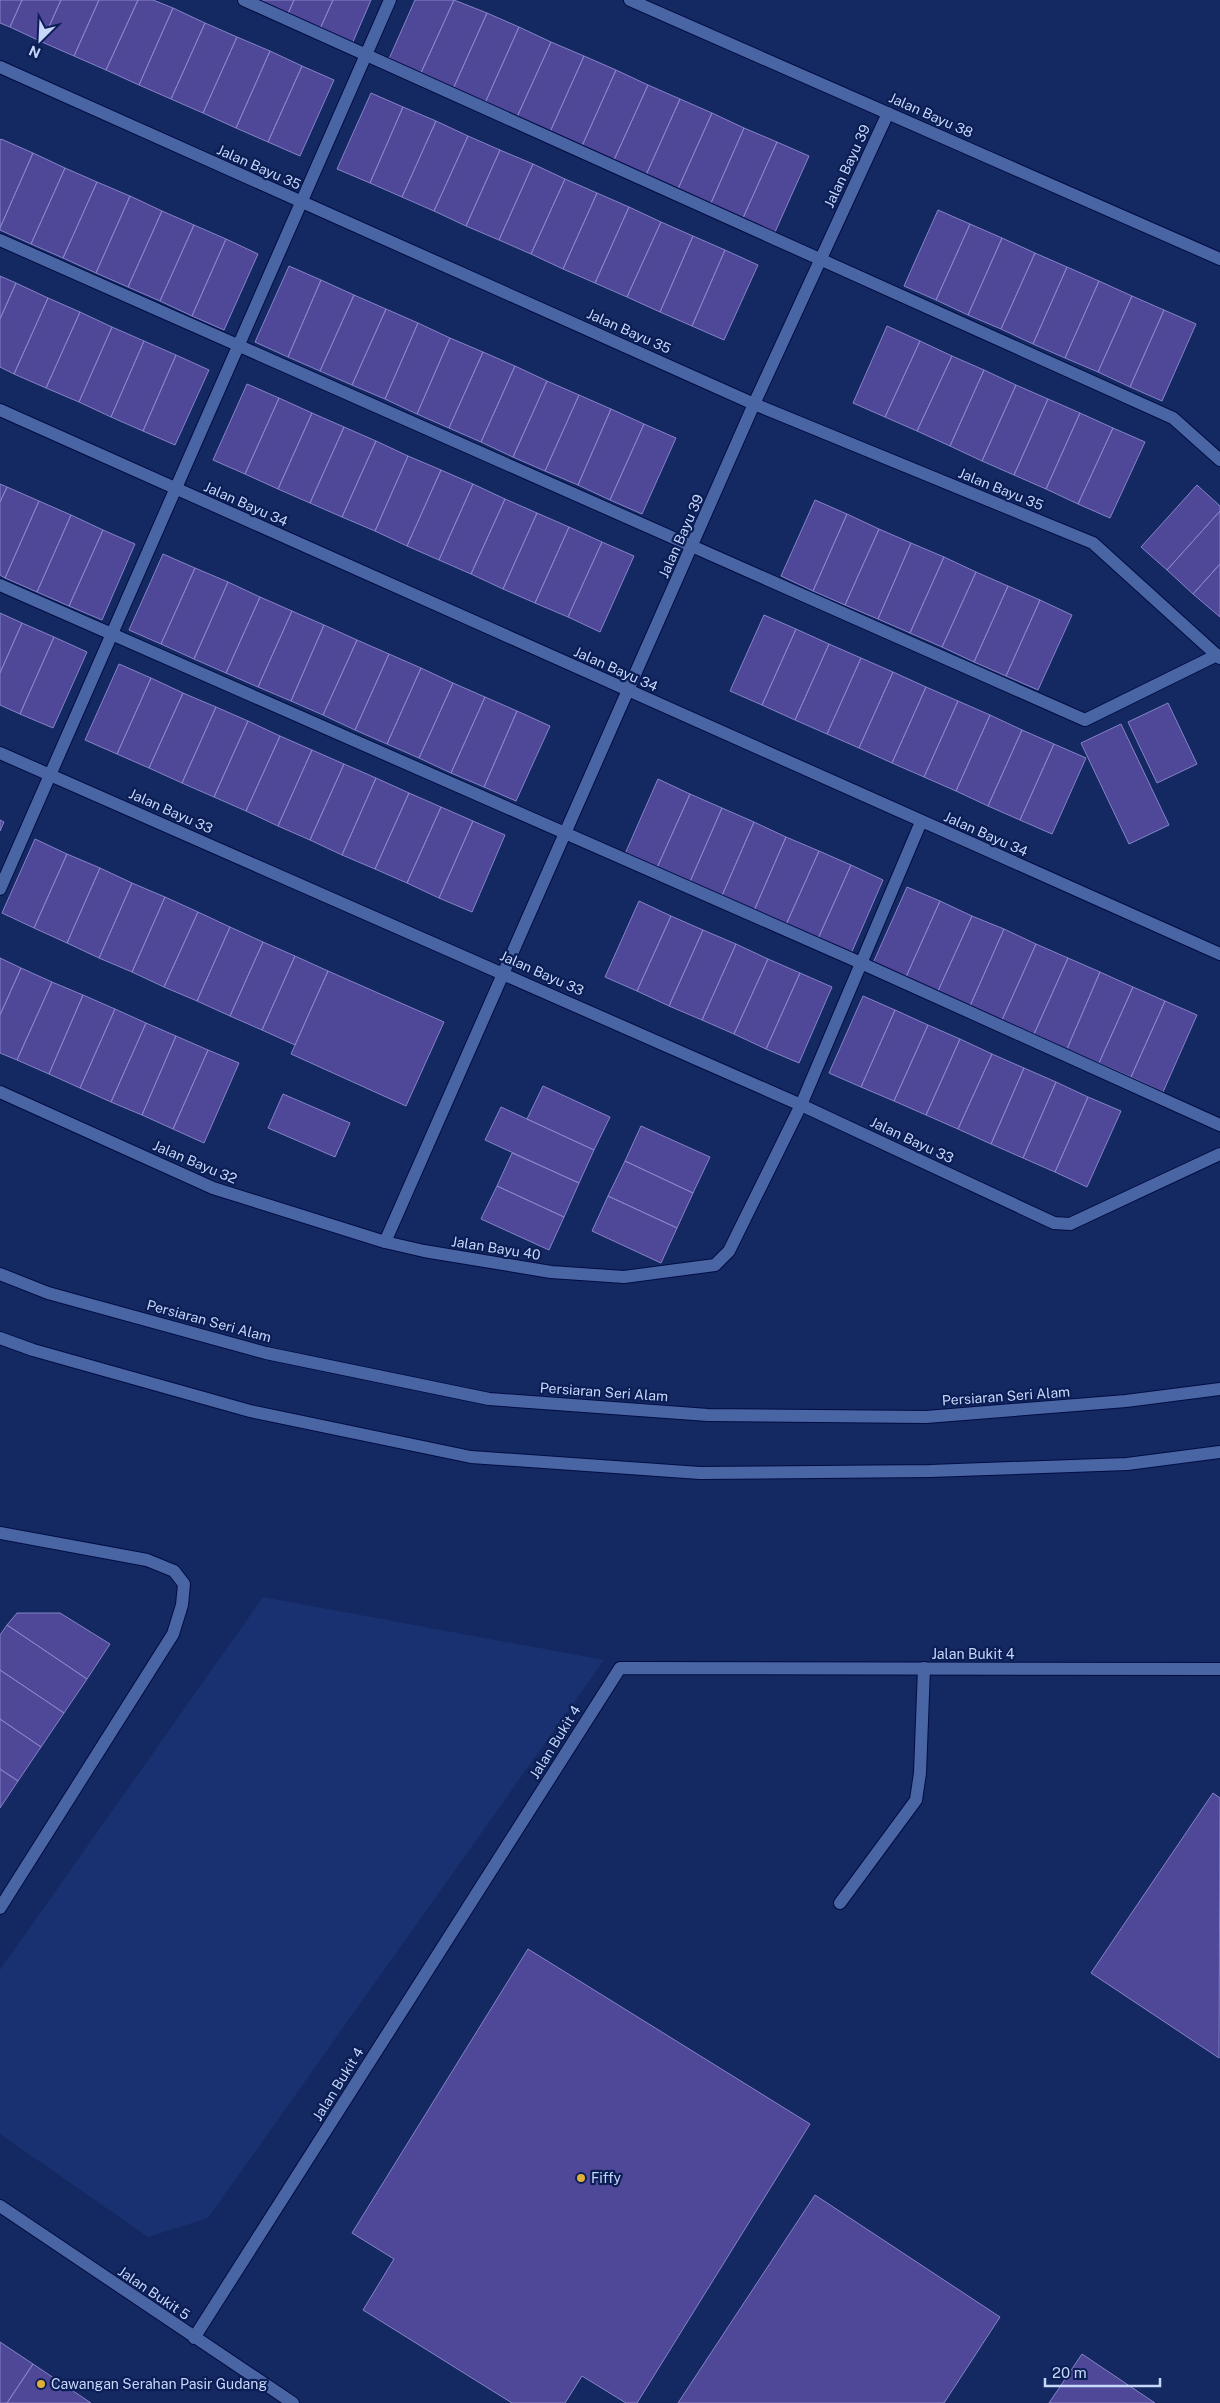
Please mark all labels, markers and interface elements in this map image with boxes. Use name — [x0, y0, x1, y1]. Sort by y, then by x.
north arrow — [15, 15, 65, 65]
text: N — [26, 42, 43, 61]
street label: Jalan Bayu 38 — [887, 89, 975, 141]
street label: Jalan Bayu 39 — [821, 122, 873, 210]
street label: Jalan Bayu 35 — [215, 141, 304, 193]
street label: Jalan Bayu 35 — [585, 305, 674, 357]
street label: Jalan Bayu 35 — [956, 465, 1046, 513]
street label: Jalan Bayu 34 — [202, 478, 291, 530]
street label: Jalan Bayu 39 — [655, 491, 707, 580]
street label: Jalan Bayu 34 — [572, 643, 661, 695]
street label: Jalan Bayu 33 — [127, 785, 216, 837]
street label: Jalan Bayu 34 — [942, 808, 1031, 860]
street label: Jalan Bayu 33 — [498, 947, 587, 999]
street label: Jalan Bayu 33 — [868, 1114, 956, 1166]
street label: Jalan Bayu 32 — [151, 1137, 239, 1187]
street label: Jalan Bayu 40 — [450, 1233, 542, 1263]
street label: Persiaran Seri Alam — [145, 1297, 273, 1345]
street label: Persiaran Seri Alam — [539, 1380, 669, 1404]
street label: Persiaran Seri Alam — [941, 1384, 1071, 1408]
street label: Jalan Bukit 4 — [931, 1646, 1015, 1662]
street label: Jalan Bukit 4 — [526, 1702, 584, 1781]
street label: Jalan Bukit 4 — [309, 2044, 367, 2123]
place label: Fiffy — [591, 2170, 622, 2186]
marker: Fiffy — [575, 2172, 587, 2184]
street label: Jalan Bukit 5 — [115, 2263, 193, 2323]
scale bar — [1045, 2356, 1160, 2388]
text: 20 m — [1052, 2364, 1087, 2381]
place label: Cawangan Serahan Pasir Gudang — [51, 2376, 267, 2392]
marker: Cawangan Serahan Pasir Gudang — [35, 2378, 47, 2390]

